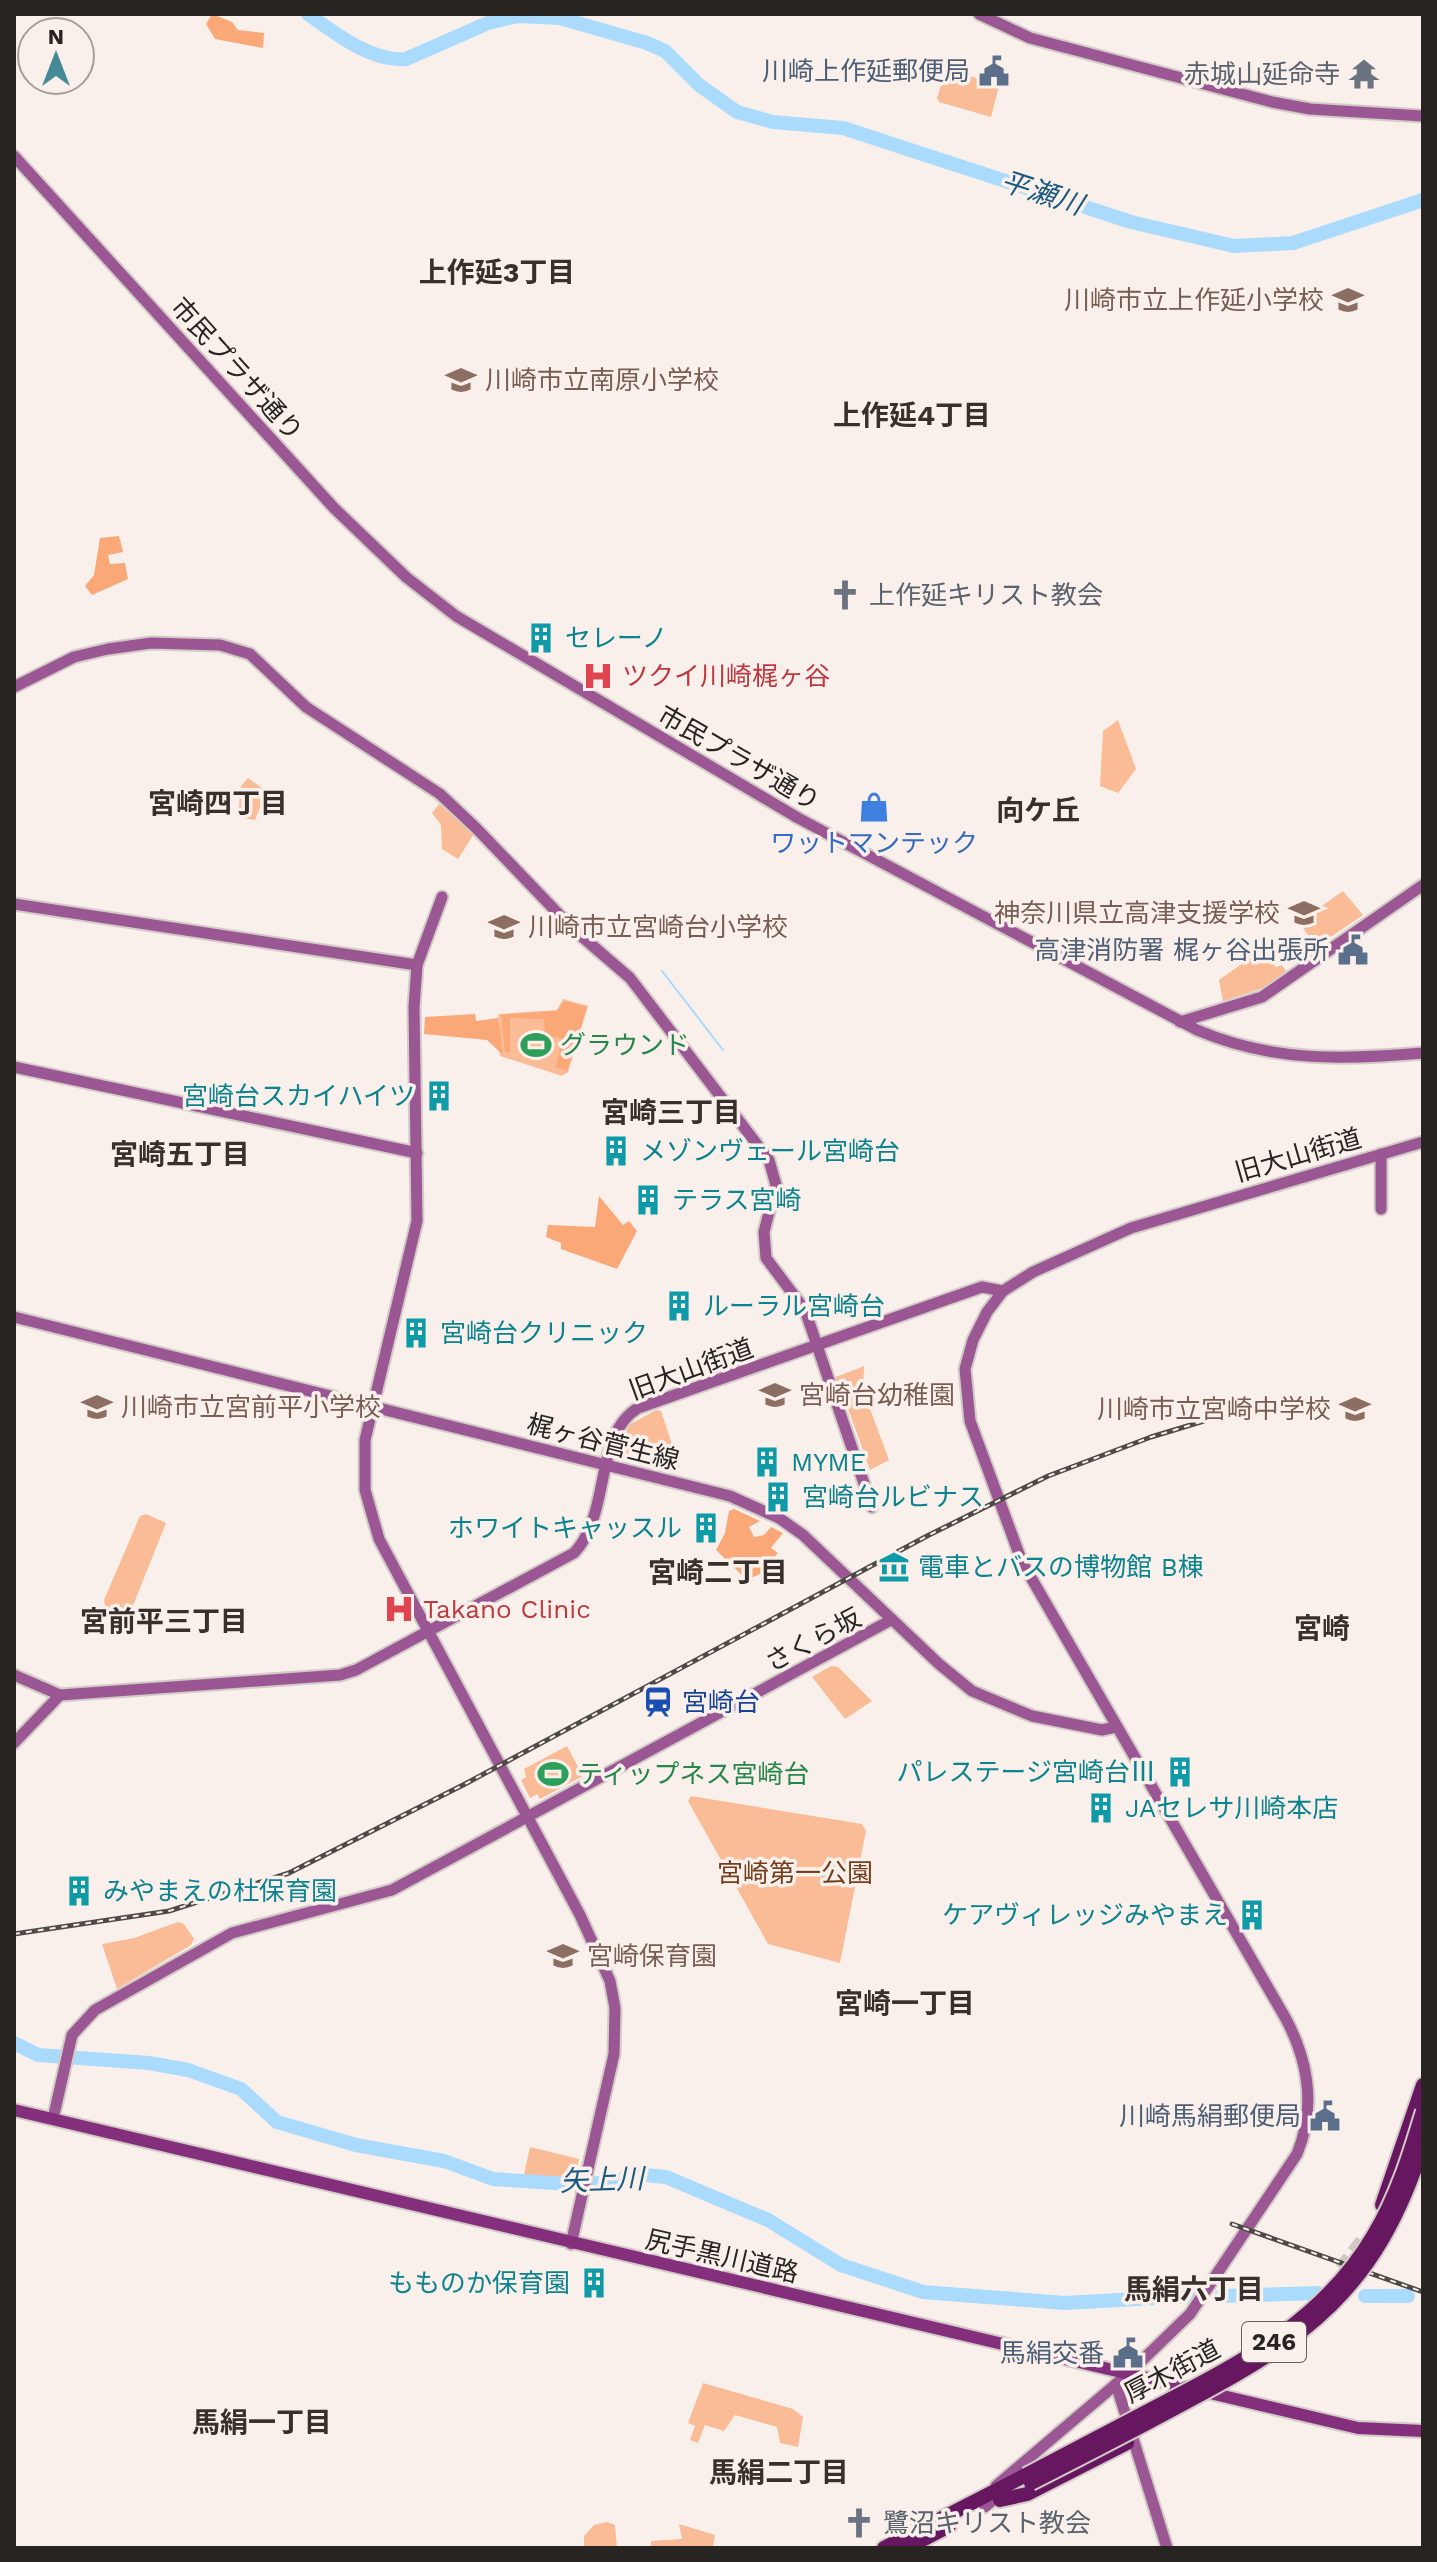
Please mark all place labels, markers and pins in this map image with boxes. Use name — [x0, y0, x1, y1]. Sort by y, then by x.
public building icon: 川崎上作延郵便局 — [977, 54, 1011, 88]
place label: 川崎上作延郵便局 — [762, 56, 970, 86]
temple icon: 赤城山延命寺 — [1347, 57, 1381, 91]
place label: 赤城山延命寺 — [1184, 59, 1340, 89]
school or university icon: 川崎市立上作延小学校 — [1331, 283, 1365, 317]
place label: 川崎市立上作延小学校 — [1064, 285, 1324, 315]
school or university icon: 川崎市立南原小学校 — [444, 363, 478, 397]
place label: 川崎市立南原小学校 — [485, 365, 719, 395]
church icon: 上作延キリスト教会 — [828, 578, 862, 612]
place label: 上作延キリスト教会 — [869, 580, 1103, 610]
building icon: セレーノ — [524, 621, 558, 655]
place label: セレーノ — [565, 623, 667, 653]
hospital icon: ツクイ川崎梶ヶ谷 — [581, 659, 615, 693]
place label: ツクイ川崎梶ヶ谷 — [622, 661, 830, 691]
shop icon: ワットマンテック — [857, 790, 891, 824]
place label: ワットマンテック — [770, 828, 978, 858]
school or university icon: 神奈川県立高津支援学校 — [1287, 896, 1321, 930]
place label: 神奈川県立高津支援学校 — [994, 898, 1280, 928]
school or university icon: 川崎市立宮崎台小学校 — [487, 910, 521, 944]
place label: 川崎市立宮崎台小学校 — [528, 912, 788, 942]
public building icon: 高津消防署 梶ヶ谷出張所 — [1336, 933, 1370, 967]
place label: 高津消防署 梶ヶ谷出張所 — [1034, 935, 1329, 965]
sports icon: グラウンド — [519, 1028, 553, 1062]
place label: グラウンド — [560, 1030, 690, 1060]
building icon: 宮崎台スカイハイツ — [422, 1079, 456, 1113]
place label: 宮崎台スカイハイツ — [182, 1081, 415, 1111]
building icon: メゾンヴェール宮崎台 — [599, 1134, 633, 1168]
place label: メゾンヴェール宮崎台 — [640, 1136, 900, 1166]
building icon: テラス宮崎 — [631, 1183, 665, 1217]
place label: テラス宮崎 — [672, 1185, 801, 1215]
building icon: ルーラル宮崎台 — [662, 1289, 696, 1323]
place label: ルーラル宮崎台 — [703, 1291, 885, 1321]
building icon: 宮崎台クリニック — [399, 1316, 433, 1350]
place label: 宮崎台クリニック — [440, 1318, 648, 1348]
school or university icon: 宮崎台幼稚園 — [758, 1378, 792, 1412]
place label: 宮崎台幼稚園 — [799, 1380, 955, 1410]
school or university icon: 川崎市立宮前平小学校 — [80, 1390, 114, 1424]
place label: 川崎市立宮前平小学校 — [121, 1392, 381, 1422]
school or university icon: 川崎市立宮崎中学校 — [1338, 1392, 1372, 1426]
place label: 川崎市立宮崎中学校 — [1097, 1394, 1331, 1424]
building icon: MYME — [750, 1445, 784, 1479]
place label: MYME — [791, 1447, 866, 1477]
building icon: 宮崎台ルビナス — [761, 1480, 795, 1514]
place label: 宮崎台ルビナス — [802, 1482, 984, 1512]
building icon: ホワイトキャッスル — [689, 1511, 723, 1545]
place label: ホワイトキャッスル — [448, 1513, 682, 1543]
museum icon: 電車とバスの博物館 B棟 — [877, 1550, 911, 1584]
place label: 電車とバスの博物館 B棟 — [918, 1552, 1204, 1582]
hospital icon: Takano Clinic — [382, 1592, 416, 1626]
place label: Takano Clinic — [423, 1594, 591, 1624]
station icon: 宮崎台 — [641, 1685, 675, 1719]
place label: 宮崎台 — [682, 1687, 760, 1717]
building icon: パレステージ宮崎台Ⅲ — [1163, 1755, 1197, 1789]
sports icon: ティップネス宮崎台 — [536, 1757, 570, 1791]
place label: パレステージ宮崎台Ⅲ — [897, 1757, 1156, 1787]
place label: ティップネス宮崎台 — [577, 1759, 809, 1789]
building icon: JAセレサ川崎本店 — [1084, 1791, 1118, 1825]
place label: JAセレサ川崎本店 — [1125, 1793, 1338, 1823]
building icon: みやまえの杜保育園 — [62, 1874, 96, 1908]
place label: みやまえの杜保育園 — [103, 1876, 337, 1906]
building icon: ケアヴィレッジみやまえ — [1235, 1898, 1269, 1932]
place label: ケアヴィレッジみやまえ — [942, 1900, 1228, 1930]
school or university icon: 宮崎保育園 — [546, 1939, 580, 1973]
place label: 宮崎保育園 — [587, 1941, 717, 1971]
public building icon: 川崎馬絹郵便局 — [1308, 2099, 1342, 2133]
place label: 川崎馬絹郵便局 — [1119, 2101, 1301, 2131]
building icon: もものか保育園 — [577, 2266, 611, 2300]
place label: もものか保育園 — [388, 2268, 570, 2298]
public building icon: 馬絹交番 — [1111, 2336, 1145, 2370]
place label: 馬絹交番 — [1000, 2338, 1104, 2368]
church icon: 鷺沼キリスト教会 — [842, 2506, 876, 2540]
place label: 鷺沼キリスト教会 — [883, 2508, 1091, 2538]

